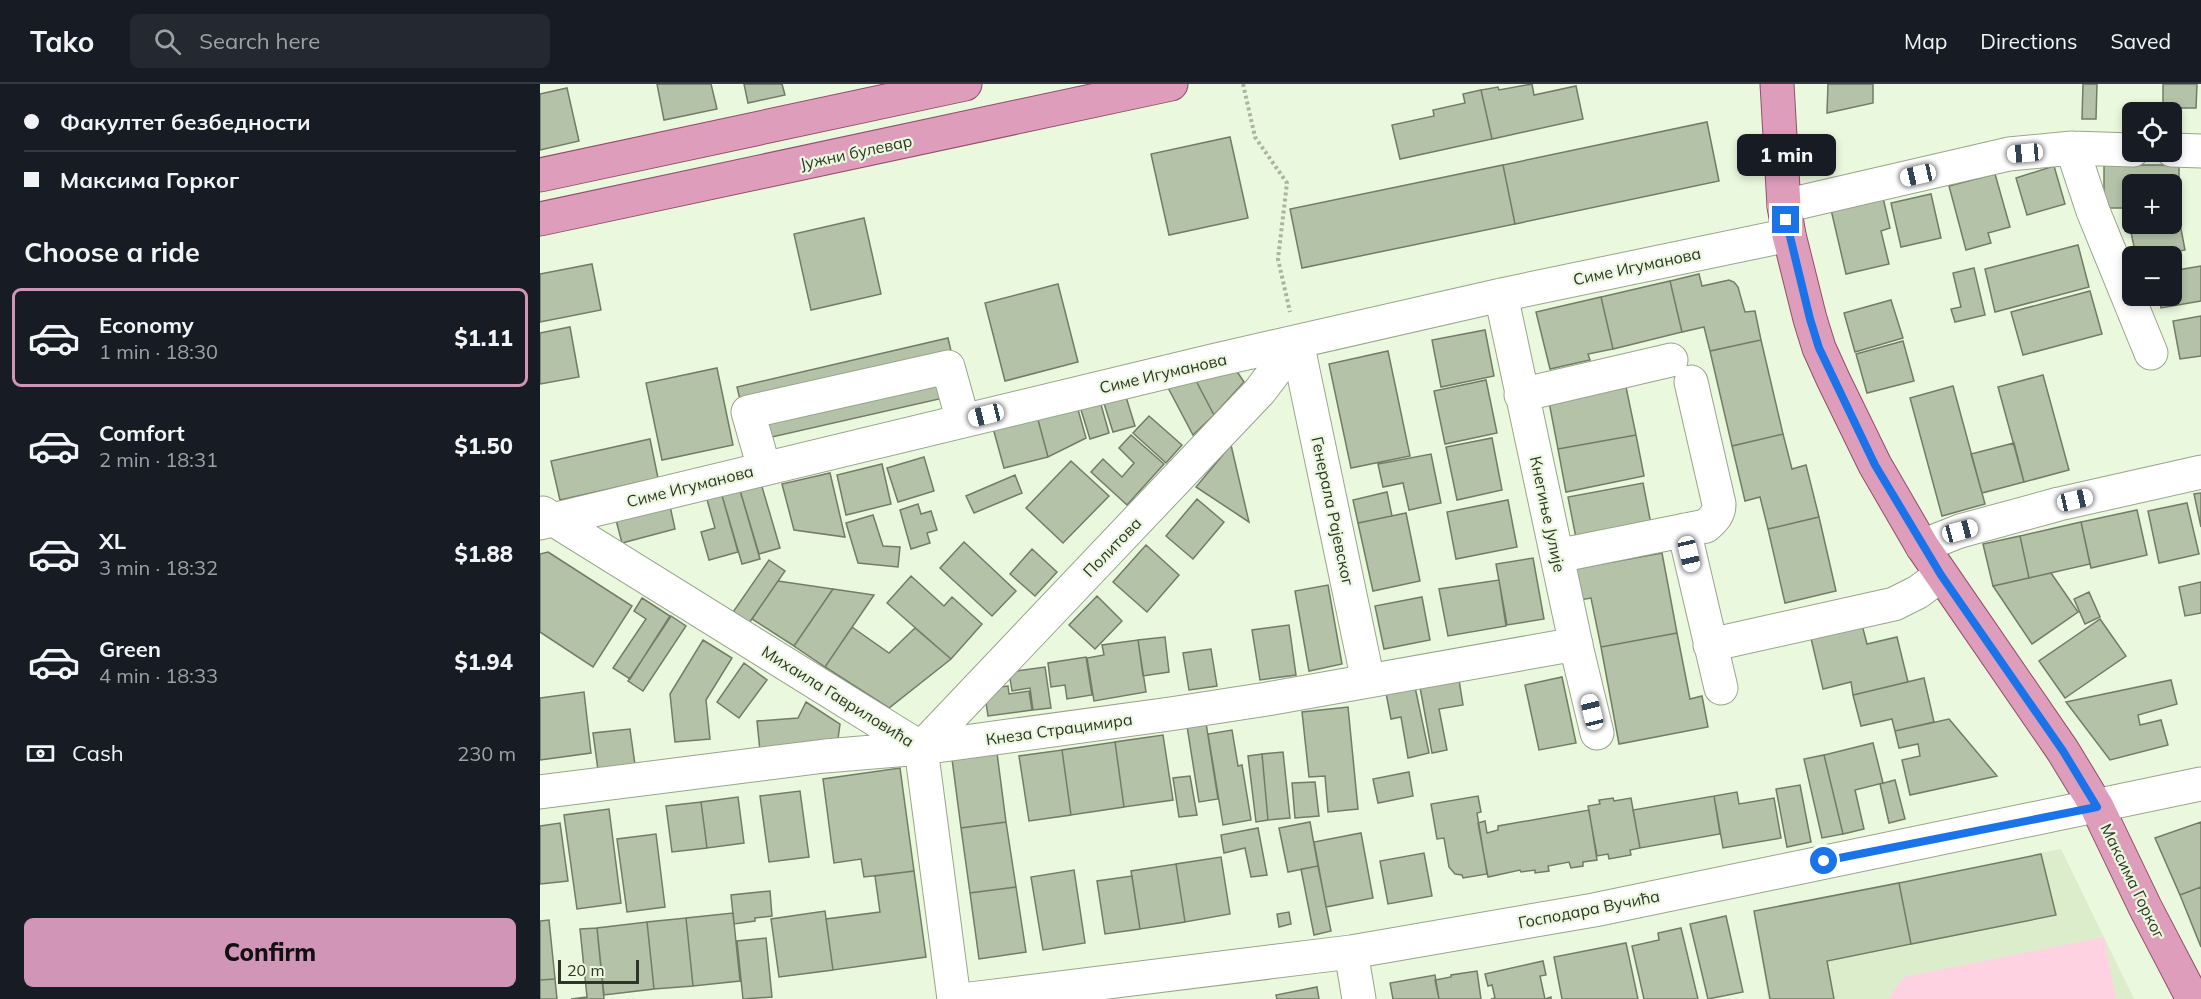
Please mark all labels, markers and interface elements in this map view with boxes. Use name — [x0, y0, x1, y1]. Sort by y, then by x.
search box — [130, 14, 550, 68]
text: Tako — [30, 24, 94, 59]
icon: search — [151, 25, 184, 58]
text: Search here — [199, 27, 320, 55]
text: Map — [1904, 28, 1947, 54]
text: Directions — [1980, 28, 2077, 54]
text: Saved — [2110, 28, 2171, 54]
map controls — [2122, 102, 2182, 306]
button: locate — [2122, 102, 2182, 162]
text: Факултет безбедности — [60, 108, 311, 136]
street label: Јужни булевар — [798, 130, 914, 174]
callout: 1 min — [1736, 133, 1836, 175]
text: 1 min — [1760, 142, 1813, 167]
car — [2006, 142, 2044, 164]
car — [1898, 162, 1938, 188]
text: Максима Горког — [60, 166, 239, 194]
button: + — [2122, 174, 2182, 234]
route end — [1772, 206, 1799, 233]
text: Choose a ride — [24, 235, 200, 269]
street label: Симе Игуманова — [1571, 243, 1703, 289]
button: − — [2122, 246, 2182, 306]
icon: car — [27, 311, 81, 365]
text: Economy — [99, 311, 194, 339]
text: $1.11 — [454, 324, 513, 352]
text: 1 min · 18:30 — [99, 339, 218, 364]
street label: Симе Игуманова — [1097, 349, 1229, 397]
car — [966, 402, 1006, 428]
icon: car — [27, 419, 81, 473]
text: Comfort — [99, 419, 185, 447]
text: $1.50 — [454, 432, 513, 460]
street label: Генерала Рајевског — [1307, 435, 1359, 587]
text: 2 min · 18:31 — [99, 447, 218, 472]
street label: Кнегиње Јулије — [1526, 454, 1570, 574]
street label: Симе Игуманова — [624, 461, 756, 511]
car — [2055, 487, 2095, 513]
street label: Политова — [1079, 513, 1145, 581]
car — [1940, 518, 1980, 544]
icon: car — [27, 527, 81, 581]
text: XL — [99, 527, 126, 555]
car — [1676, 534, 1702, 574]
text: $1.88 — [454, 540, 513, 568]
text: 3 min · 18:32 — [99, 555, 218, 580]
icon: car — [27, 635, 81, 689]
text: Green — [99, 635, 161, 663]
street label: Михаила Гавриловића — [758, 641, 918, 751]
text: $1.94 — [454, 648, 513, 676]
text: 4 min · 18:33 — [99, 663, 218, 688]
car — [1579, 692, 1605, 732]
street label: Кнеза Страцимира — [984, 709, 1134, 749]
icon: cash — [24, 737, 57, 770]
text: Cash — [72, 739, 124, 767]
text: 230 m — [457, 741, 516, 766]
street label: Максима Горког — [2097, 820, 2169, 942]
route start — [1810, 847, 1837, 874]
street label: Господара Вучића — [1517, 885, 1661, 933]
button: Confirm — [24, 918, 516, 987]
scale bar — [558, 957, 639, 984]
text: 20 m — [567, 960, 604, 980]

